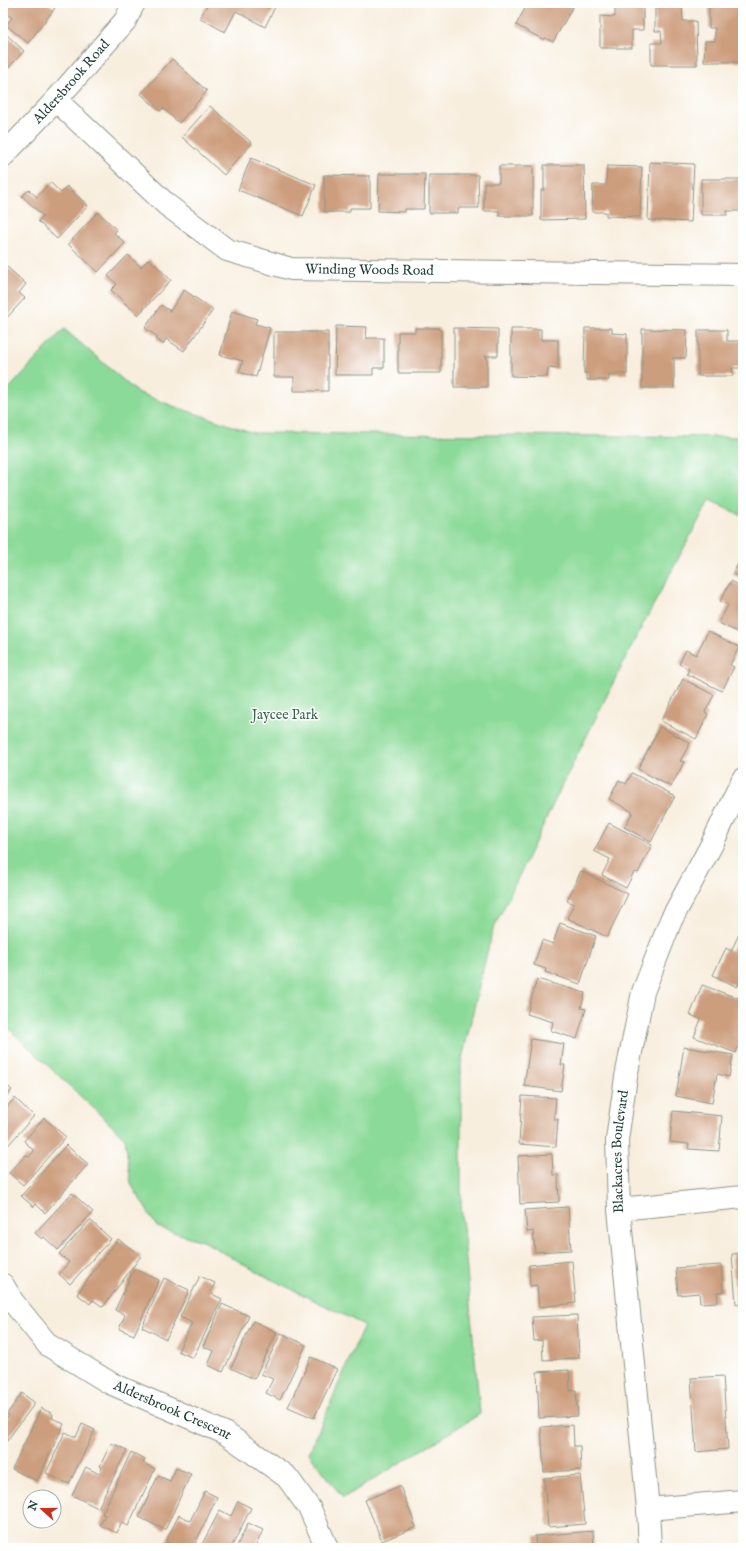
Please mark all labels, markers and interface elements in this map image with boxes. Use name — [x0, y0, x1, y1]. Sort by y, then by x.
street label: Aldersbrook Road — [28, 35, 114, 128]
street label: Winding Woods Road — [305, 260, 434, 280]
park label: Jaycee Park — [250, 706, 319, 724]
street label: Blackacres Boulevard — [608, 1088, 633, 1213]
street label: Aldersbrook Crescent — [110, 1376, 235, 1444]
north arrow — [22, 1489, 62, 1529]
text: N — [25, 1498, 42, 1514]

